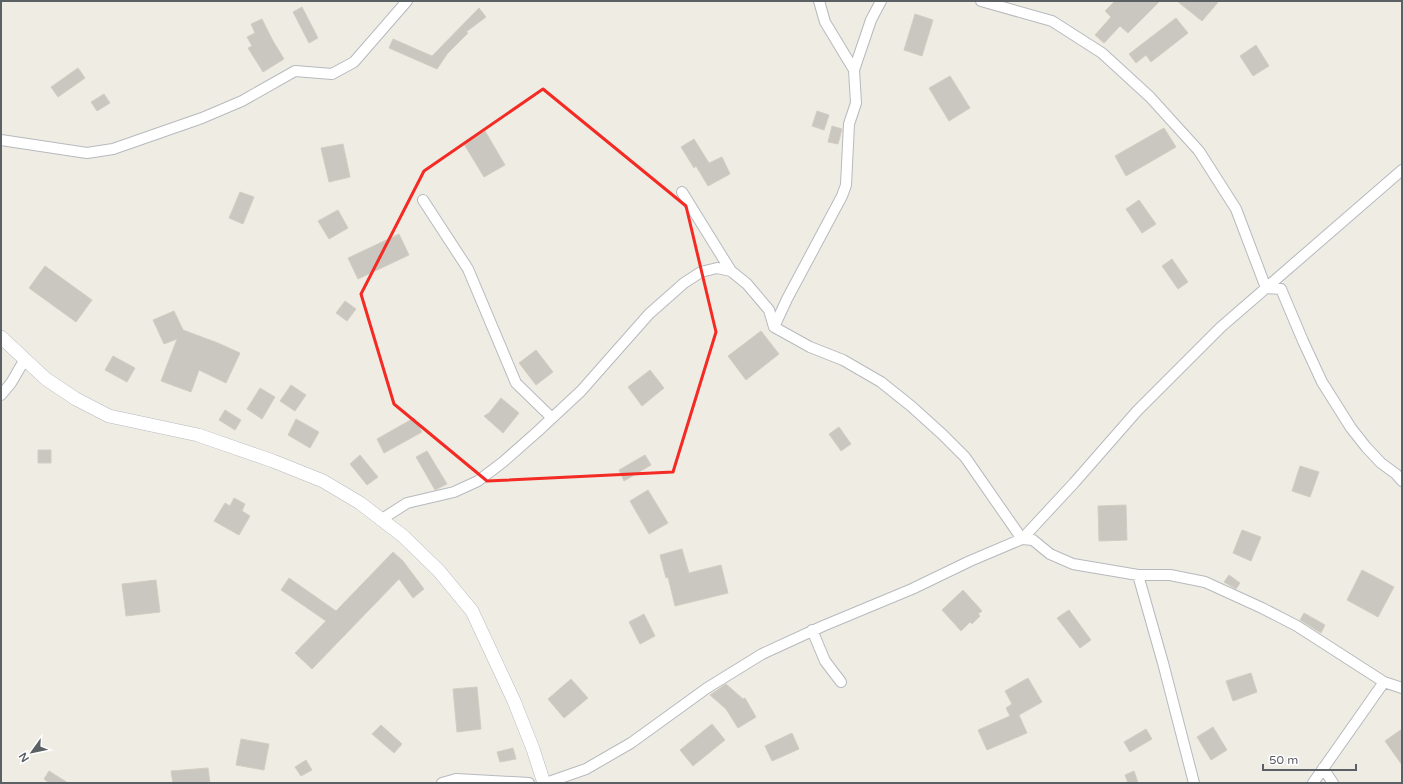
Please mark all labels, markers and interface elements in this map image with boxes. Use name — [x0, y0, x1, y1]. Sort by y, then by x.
north arrow — [12, 732, 52, 772]
scale bar — [1263, 746, 1356, 772]
text: N — [16, 750, 32, 764]
text: 50 m — [1269, 753, 1298, 767]

